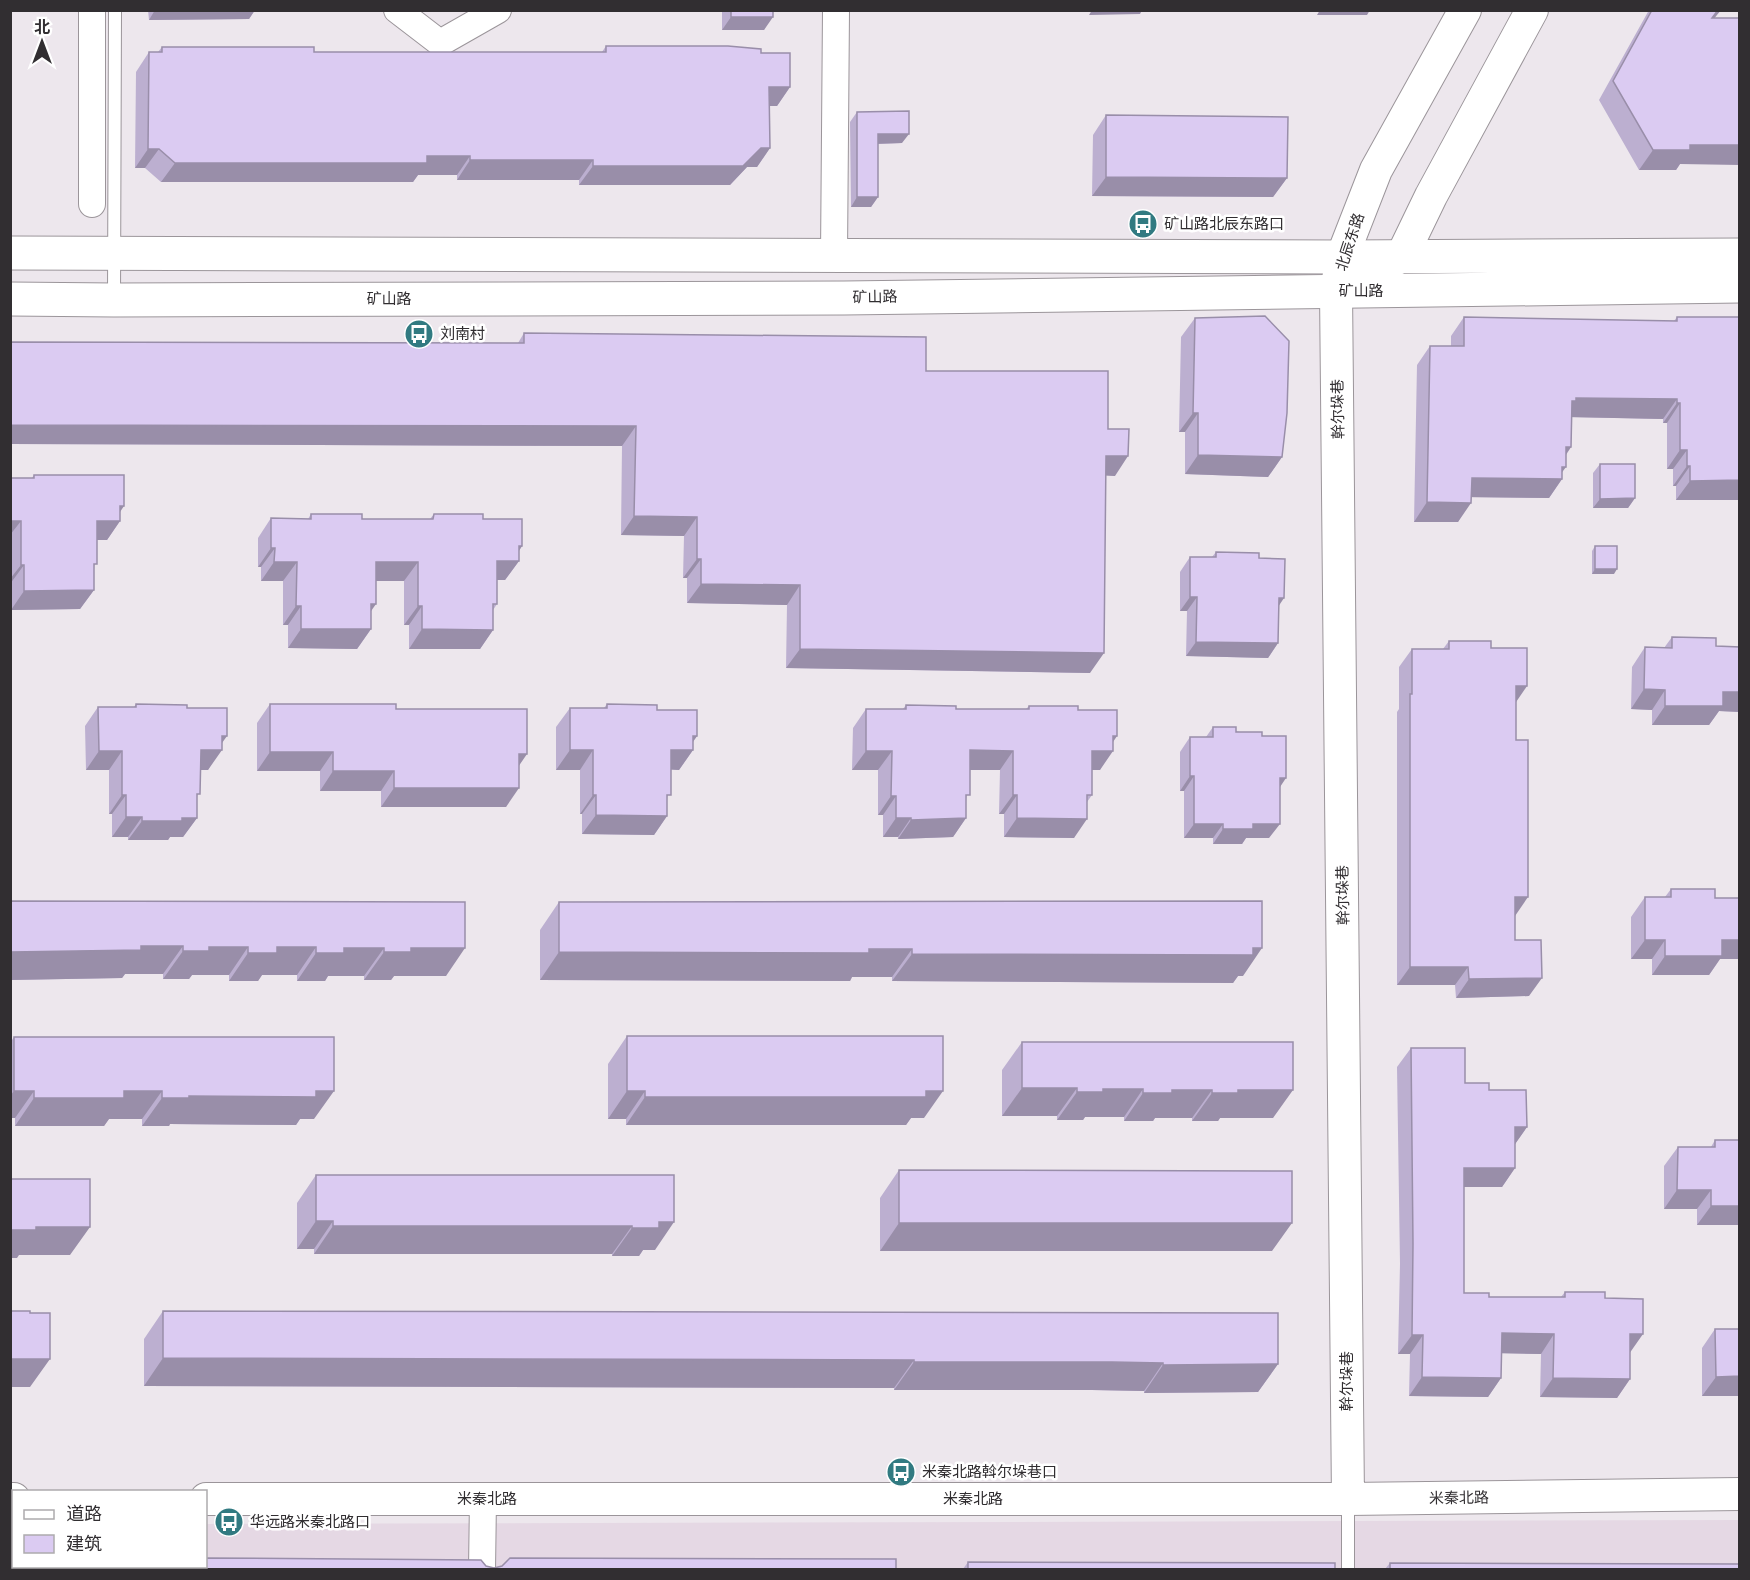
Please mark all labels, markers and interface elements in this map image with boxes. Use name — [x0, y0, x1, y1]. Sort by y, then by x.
north arrow — [12, 12, 72, 72]
text: 北 — [34, 17, 50, 37]
bus stop icon: 矿山路北辰东路口 — [1127, 208, 1159, 240]
street label: 北辰东路 — [1331, 210, 1368, 273]
place label: 矿山路北辰东路口 — [1164, 214, 1284, 233]
street label: 矿山路 — [1338, 281, 1384, 300]
street label: 矿山路 — [852, 287, 898, 306]
street label: 矿山路 — [366, 289, 412, 308]
bus stop icon: 刘南村 — [403, 318, 435, 350]
place label: 刘南村 — [440, 324, 485, 343]
street label: 幹尔垛巷 — [1327, 379, 1348, 439]
street label: 幹尔垛巷 — [1332, 865, 1353, 925]
street label: 幹尔垛巷 — [1337, 1351, 1356, 1411]
bus stop icon: 米秦北路斡尔垛巷口 — [885, 1456, 917, 1488]
place label: 米秦北路斡尔垛巷口 — [922, 1462, 1057, 1481]
street label: 米秦北路 — [1429, 1487, 1489, 1508]
street label: 米秦北路 — [457, 1489, 517, 1508]
street label: 米秦北路 — [943, 1489, 1003, 1508]
legend — [12, 1490, 207, 1568]
text: 道路 — [66, 1502, 102, 1525]
bus stop icon: 华远路米秦北路口 — [213, 1506, 245, 1538]
place label: 华远路米秦北路口 — [250, 1512, 370, 1531]
text: 建筑 — [66, 1532, 102, 1555]

